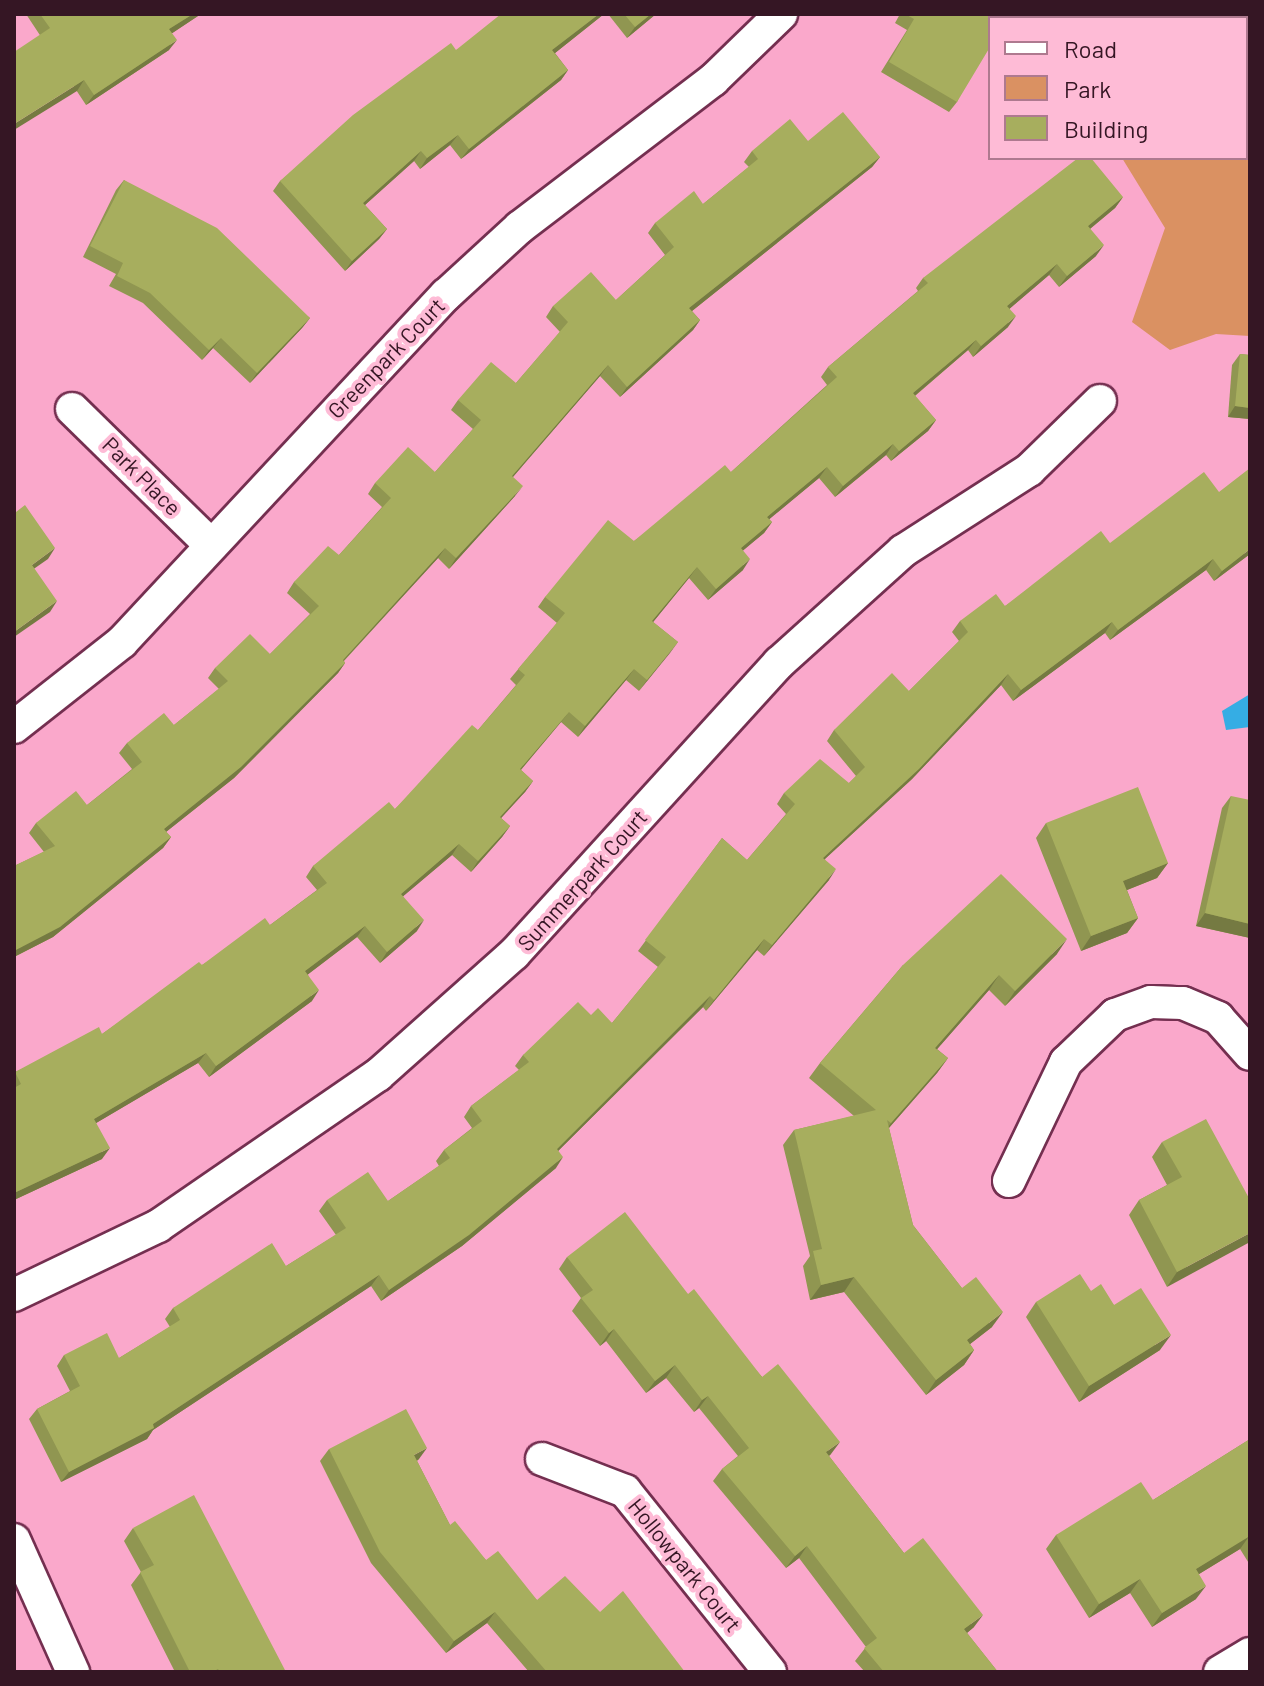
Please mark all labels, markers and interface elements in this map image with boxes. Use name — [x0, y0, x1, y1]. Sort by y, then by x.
legend — [988, 16, 1248, 160]
text: Road — [1064, 34, 1117, 63]
text: Park — [1064, 74, 1111, 103]
text: Building — [1064, 114, 1148, 143]
street label: Greenpark Court — [322, 292, 450, 424]
street label: Park Place — [97, 431, 187, 521]
street label: Summerpark Court — [512, 804, 652, 956]
street label: Hollowpark Court — [623, 1493, 747, 1637]

